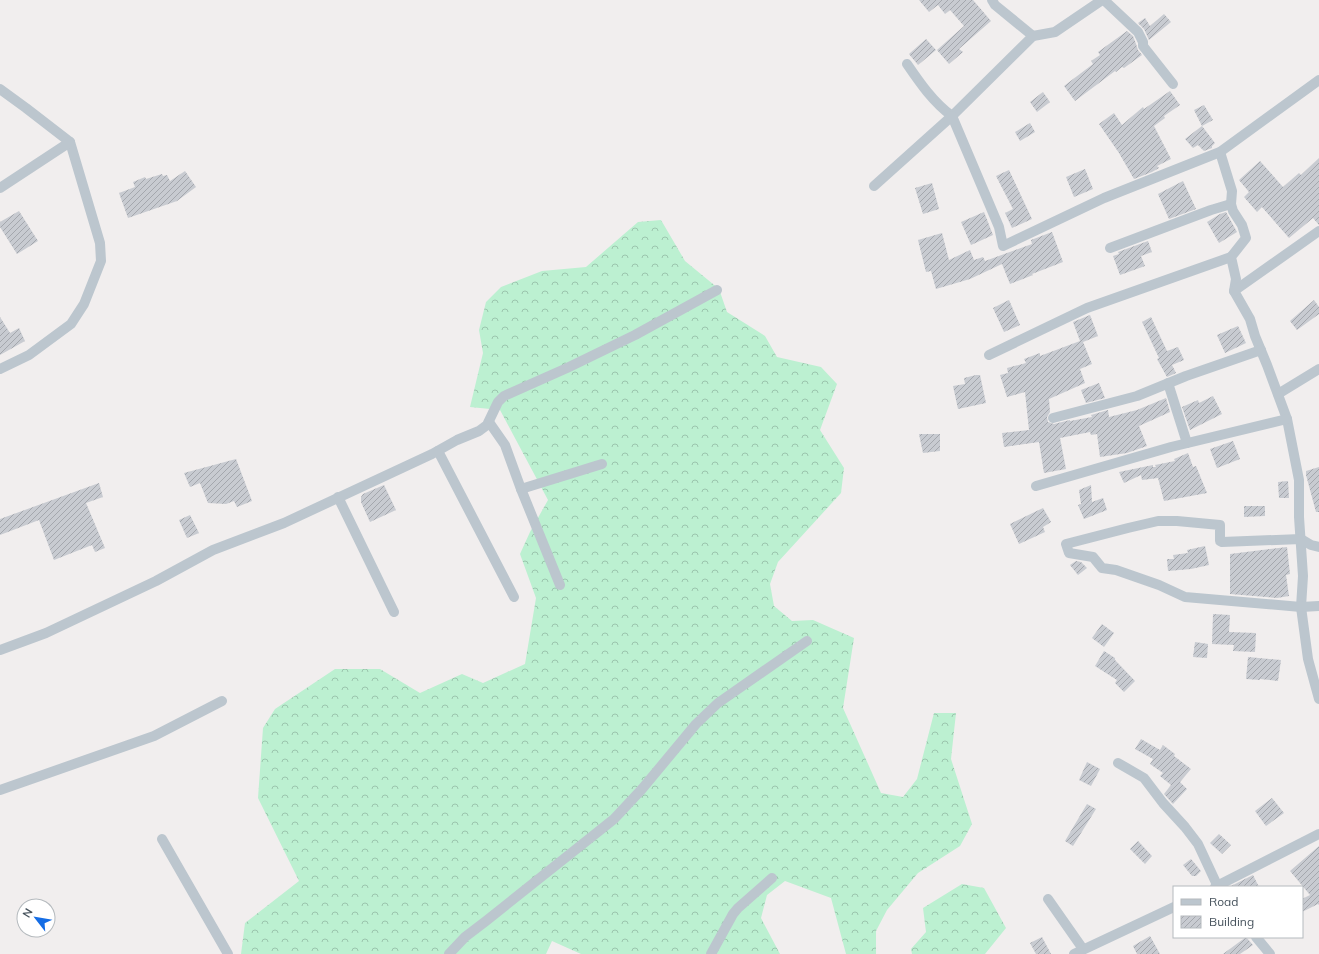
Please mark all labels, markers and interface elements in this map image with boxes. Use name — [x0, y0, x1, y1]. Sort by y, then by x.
legend — [1173, 886, 1303, 938]
text: Road — [1209, 894, 1238, 909]
north arrow — [16, 898, 56, 938]
text: N — [19, 906, 36, 920]
text: Building — [1209, 914, 1254, 929]

